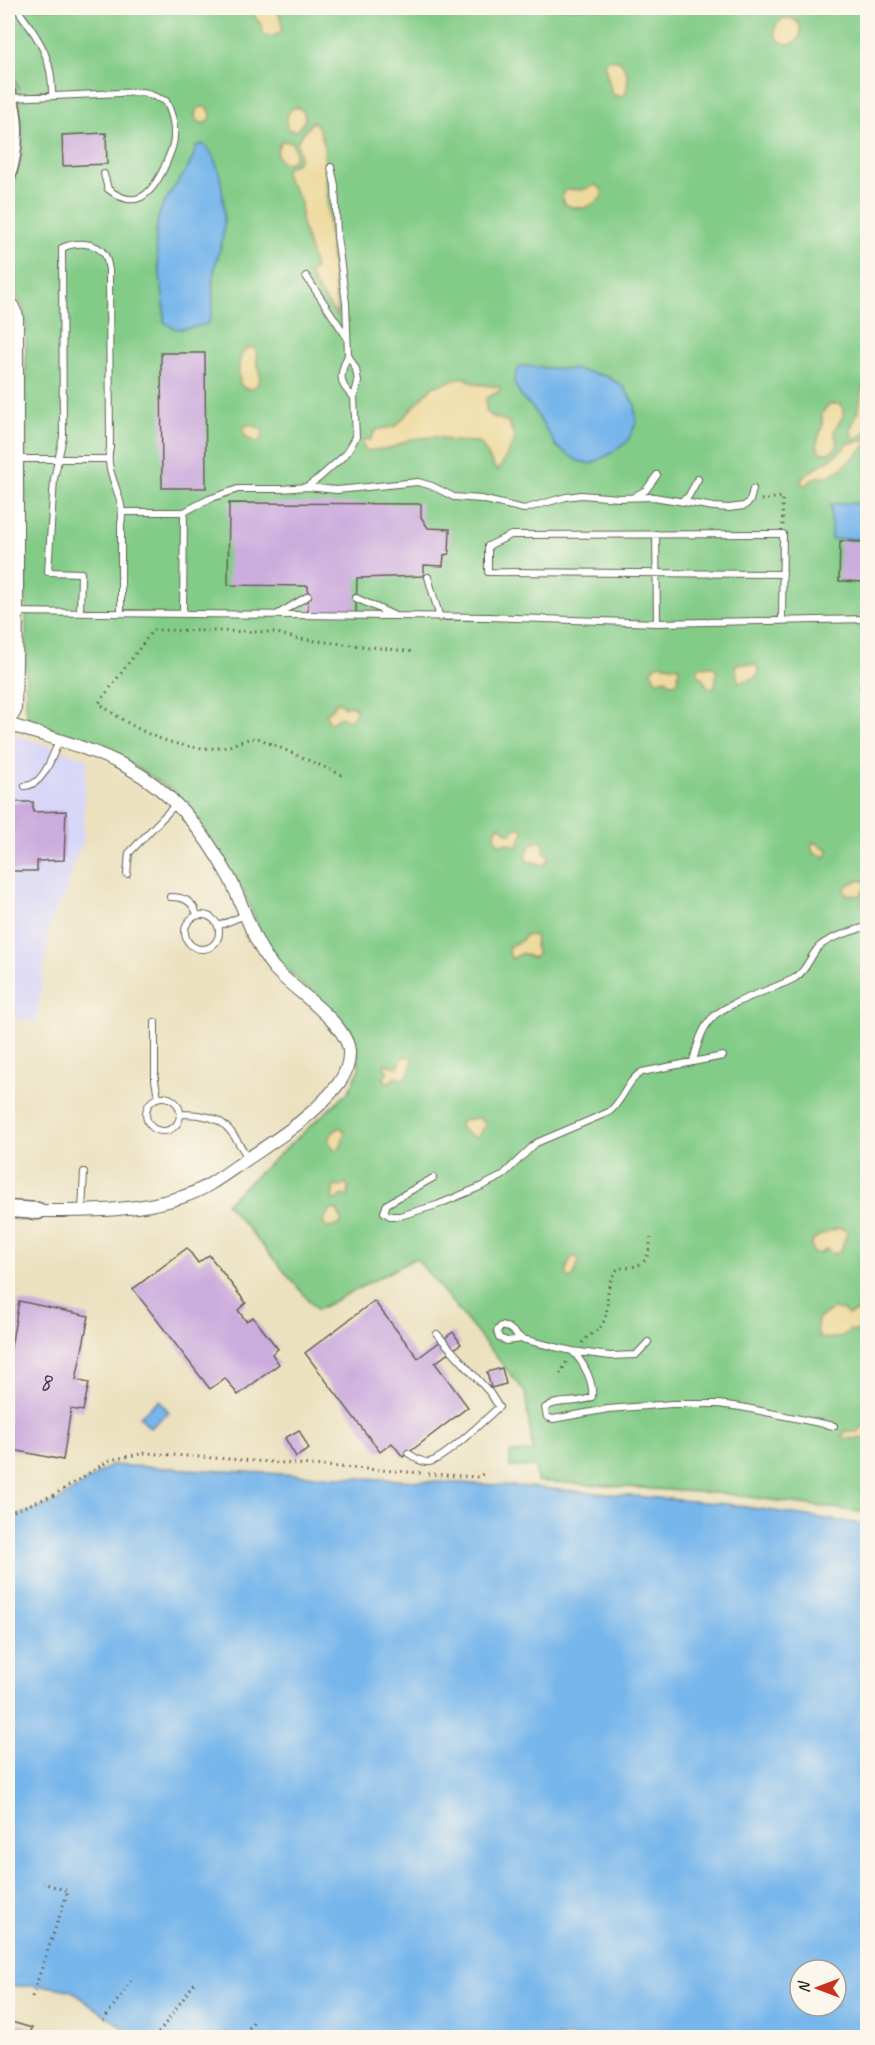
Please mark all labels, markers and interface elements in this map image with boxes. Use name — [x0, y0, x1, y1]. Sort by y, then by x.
house number: 8 — [39, 1365, 53, 1398]
north arrow — [788, 1958, 848, 2018]
text: N — [794, 1980, 814, 1993]

